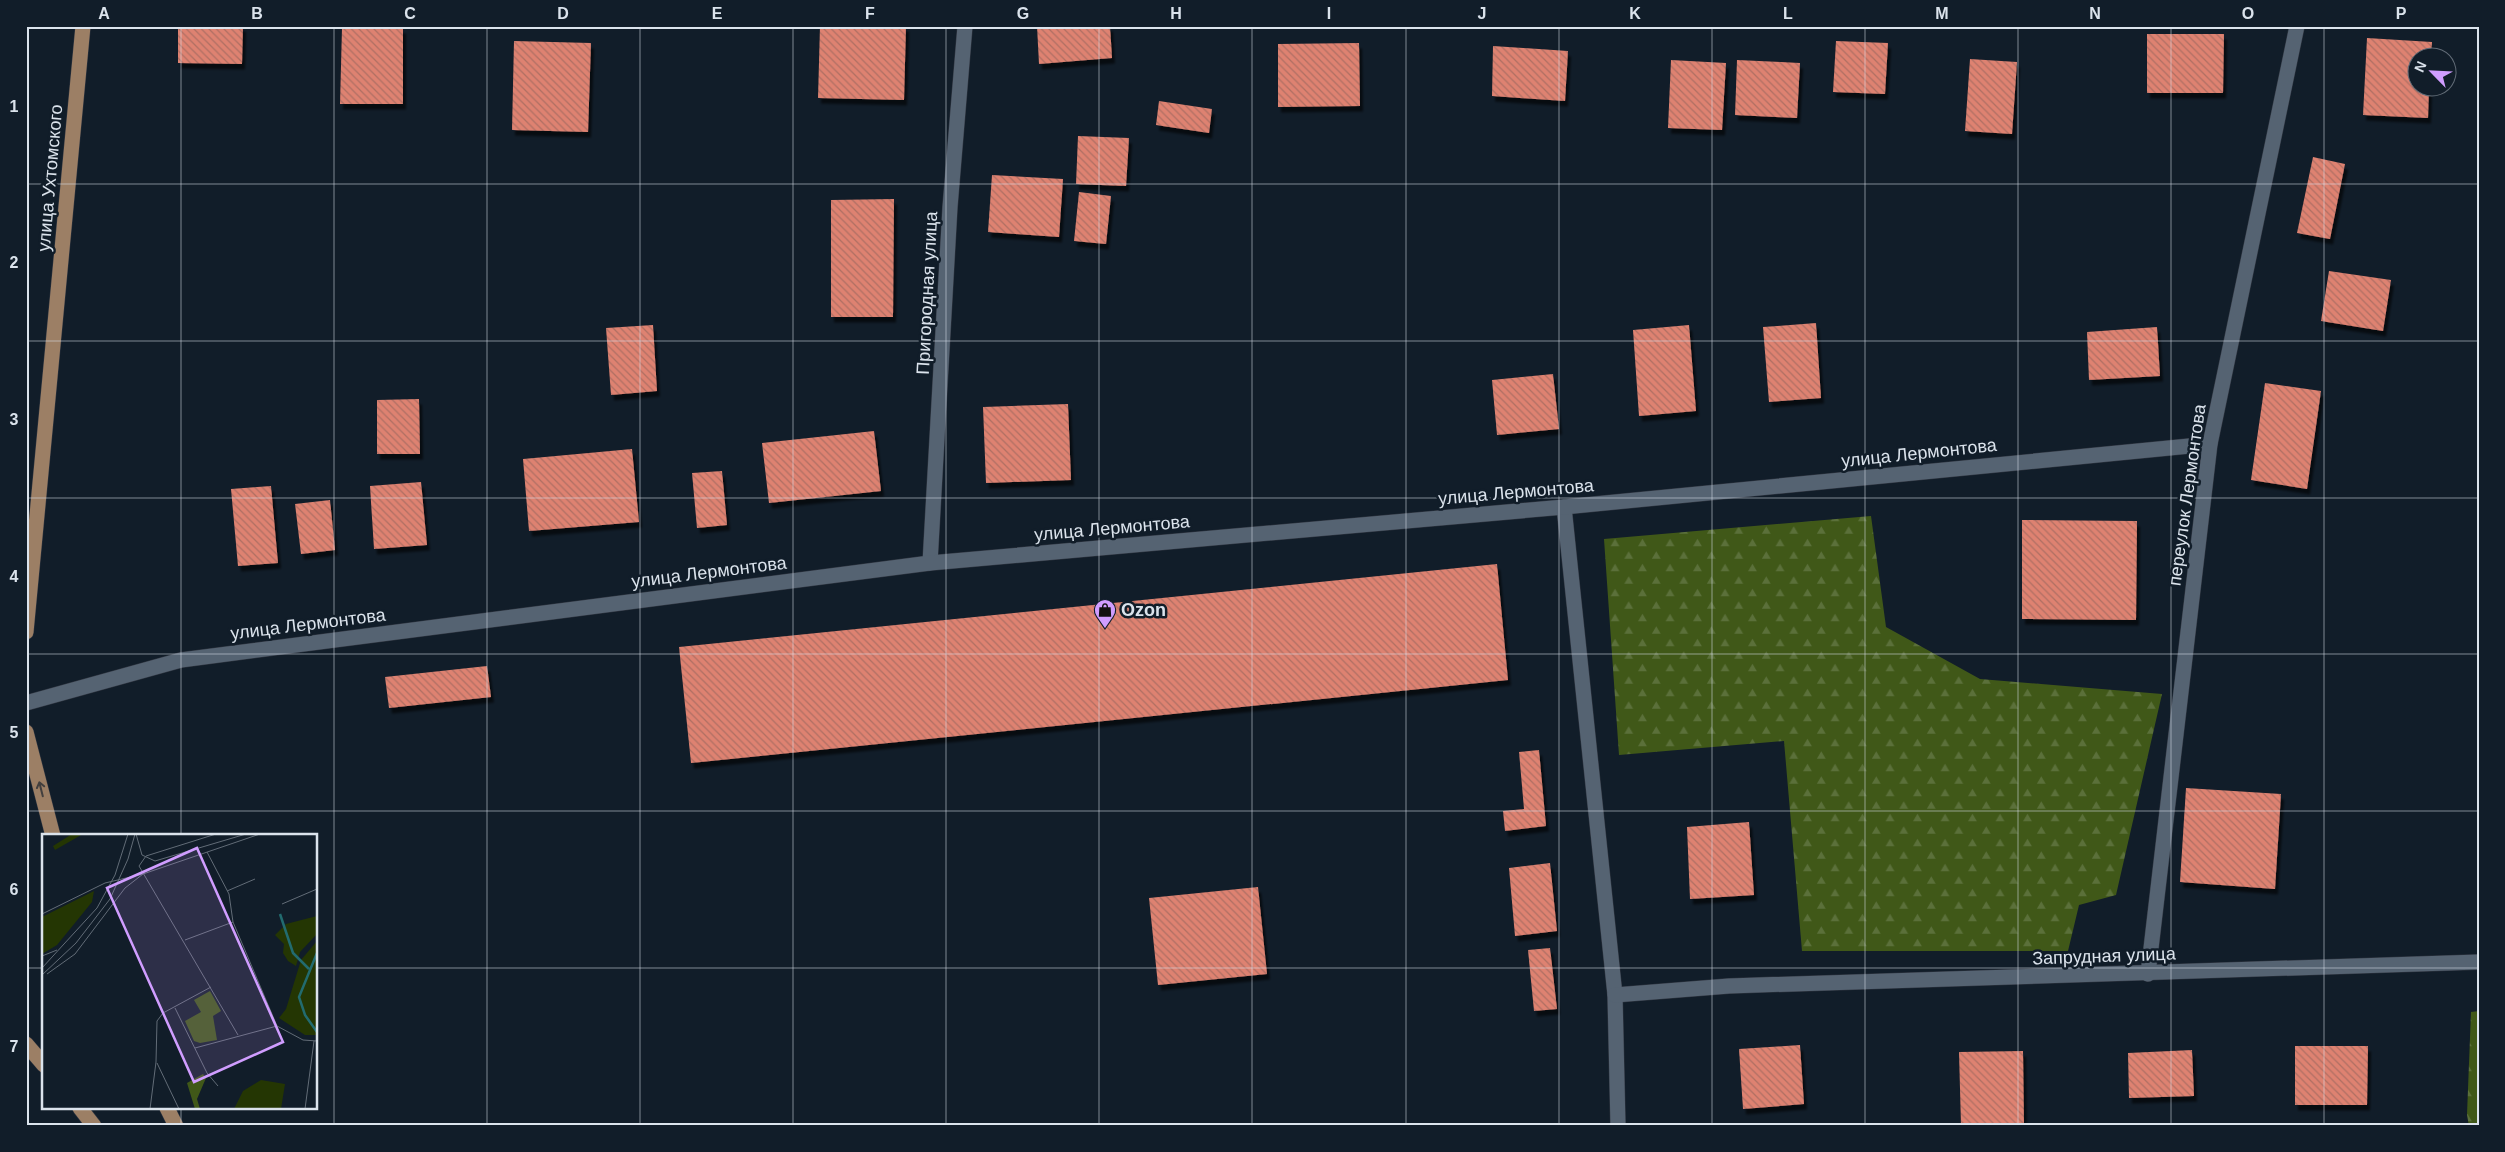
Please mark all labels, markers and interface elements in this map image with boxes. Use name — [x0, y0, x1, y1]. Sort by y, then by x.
text: A — [98, 5, 110, 22]
text: B — [251, 5, 263, 22]
text: C — [404, 5, 416, 22]
text: D — [557, 5, 569, 22]
text: E — [712, 5, 723, 22]
text: F — [865, 5, 875, 22]
text: G — [1017, 5, 1029, 22]
text: H — [1170, 5, 1182, 22]
text: I — [1327, 5, 1331, 22]
text: J — [1478, 5, 1486, 22]
text: K — [1629, 5, 1641, 22]
text: L — [1783, 5, 1793, 22]
text: M — [1935, 5, 1949, 22]
text: N — [2089, 5, 2101, 22]
text: O — [2242, 5, 2254, 22]
text: P — [2396, 5, 2407, 22]
north arrow — [2408, 48, 2458, 98]
text: N — [2411, 59, 2429, 75]
text: 1 — [10, 98, 19, 115]
street label: улица Ухтомского — [34, 104, 66, 252]
street label: Пригородная улица — [913, 210, 941, 375]
text: 2 — [10, 254, 19, 271]
street label: переулок Лермонтова — [2164, 402, 2210, 587]
text: 3 — [10, 411, 19, 428]
street label: улица Лермонтова — [1840, 435, 1999, 471]
street label: улица Лермонтова — [1437, 475, 1596, 509]
street label: улица Лермонтова — [1033, 511, 1192, 545]
street label: улица Лермонтова — [630, 552, 789, 591]
text: 4 — [10, 568, 19, 585]
shop icon: Ozon — [1093, 598, 1117, 629]
place label: Ozon — [1121, 600, 1166, 620]
street label: улица Лермонтова — [229, 604, 388, 643]
text: 5 — [10, 724, 19, 741]
one-way arrow — [36, 781, 45, 797]
inset map — [42, 834, 318, 1110]
text: 6 — [10, 881, 19, 898]
street label: Запрудная улица — [2032, 943, 2177, 968]
text: 7 — [10, 1038, 19, 1055]

